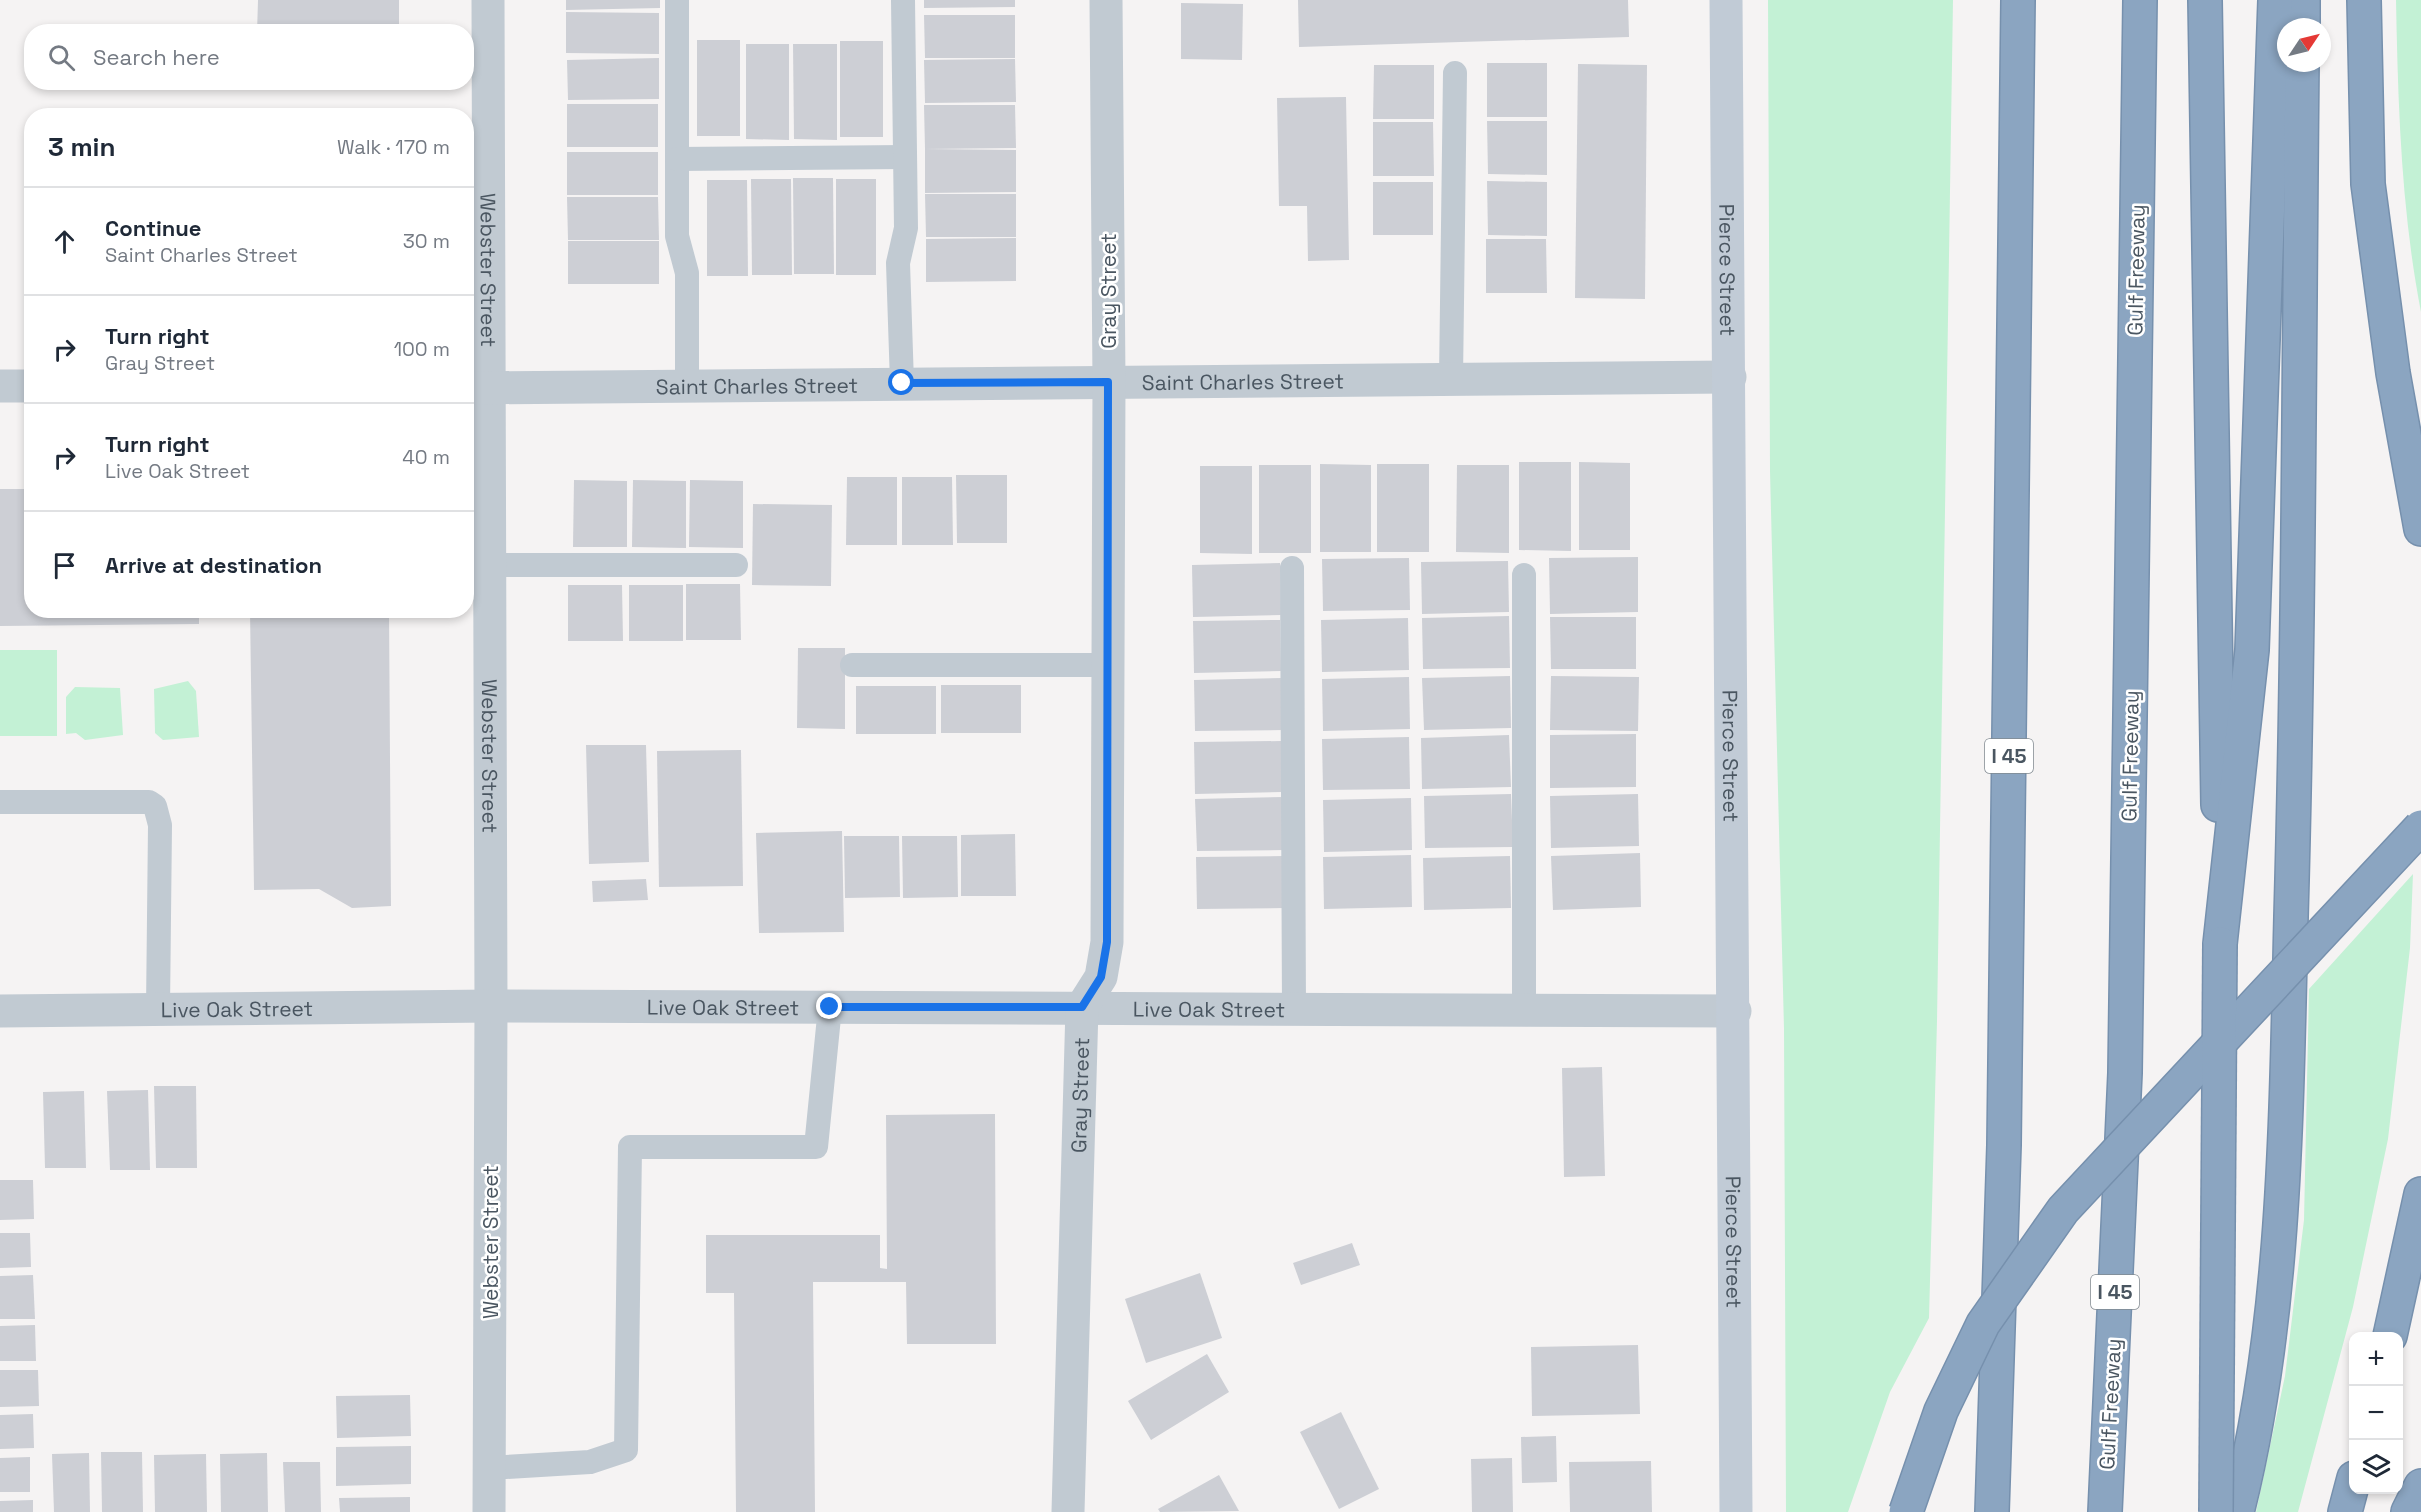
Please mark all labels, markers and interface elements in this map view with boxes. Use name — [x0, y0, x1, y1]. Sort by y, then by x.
north arrow — [2277, 18, 2331, 72]
search box — [24, 24, 474, 90]
icon: search — [45, 41, 78, 74]
text: Search here — [93, 43, 220, 71]
text: 3 min — [48, 130, 116, 164]
text: Walk · 170 m — [337, 134, 450, 160]
street label: Webster Street — [475, 193, 503, 347]
street label: Pierce Street — [1714, 204, 1742, 336]
street label: Gulf Freeway — [2121, 204, 2151, 336]
text: Continue — [105, 214, 201, 242]
icon: ahead — [48, 225, 81, 258]
text: 30 m — [403, 228, 450, 254]
street label: Gray Street — [1095, 233, 1122, 349]
text: Saint Charles Street — [105, 242, 298, 268]
text: Turn right — [105, 322, 210, 350]
icon: right — [48, 333, 81, 366]
text: 100 m — [394, 336, 450, 362]
text: Gray Street — [105, 350, 215, 376]
street label: Saint Charles Street — [1142, 367, 1344, 396]
route start — [888, 369, 914, 395]
street label: Saint Charles Street — [656, 371, 858, 400]
text: Turn right — [105, 430, 210, 458]
icon: right — [48, 441, 81, 474]
text: 40 m — [402, 444, 450, 470]
text: Live Oak Street — [105, 458, 250, 484]
icon: arrive — [48, 549, 81, 582]
text: Arrive at destination — [105, 551, 322, 579]
street label: Webster Street — [477, 679, 504, 833]
street label: Pierce Street — [1717, 690, 1745, 822]
street label: Gulf Freeway — [2115, 690, 2145, 822]
road number: I 45 — [1985, 739, 2033, 773]
street label: Live Oak Street — [647, 993, 799, 1021]
route end — [816, 993, 842, 1019]
street label: Live Oak Street — [161, 994, 313, 1023]
street label: Live Oak Street — [1133, 995, 1285, 1023]
street label: Gray Street — [1064, 1037, 1095, 1153]
street label: Webster Street — [477, 1165, 504, 1319]
street label: Pierce Street — [1720, 1176, 1748, 1308]
road number: I 45 — [2091, 1275, 2139, 1309]
map controls — [2349, 1332, 2403, 1494]
button: + — [2349, 1332, 2403, 1386]
street label: Gulf Freeway — [2093, 1338, 2127, 1470]
button: − — [2349, 1386, 2403, 1440]
button: layers — [2349, 1440, 2403, 1494]

